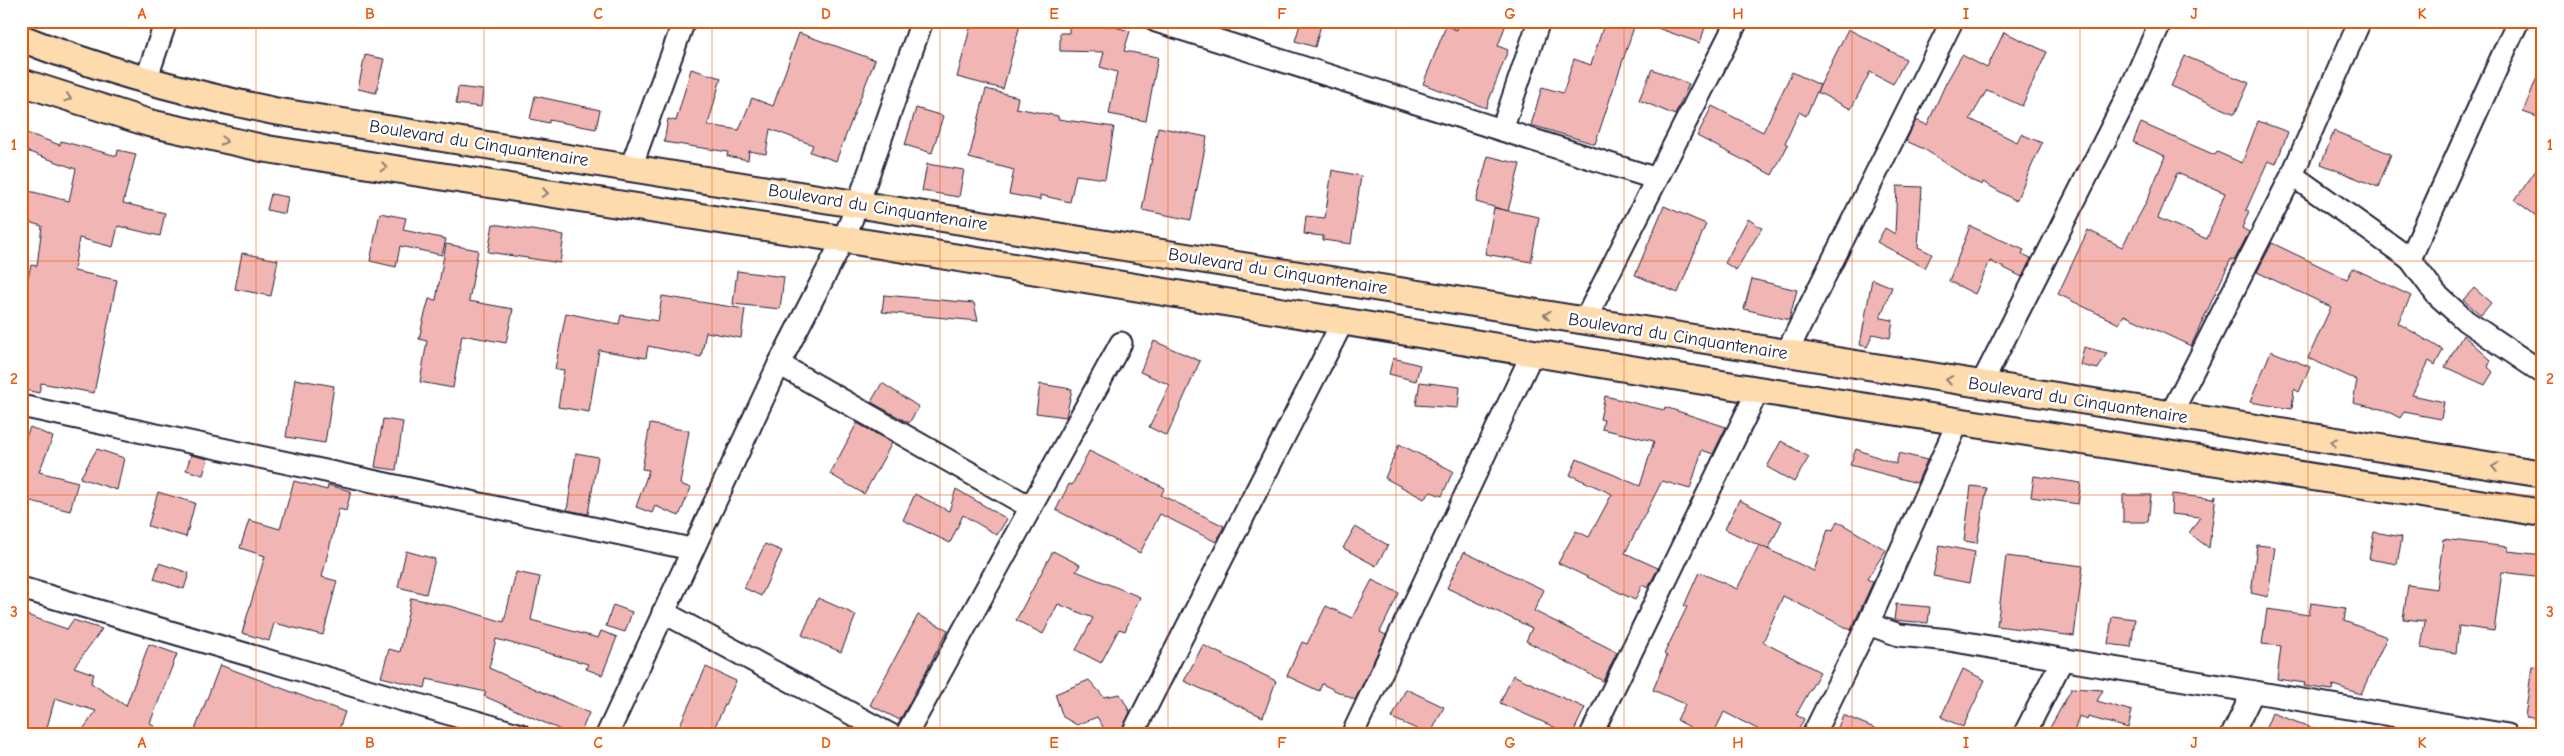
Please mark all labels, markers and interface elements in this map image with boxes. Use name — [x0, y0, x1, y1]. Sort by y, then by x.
text: A — [138, 5, 147, 23]
text: B — [365, 5, 375, 23]
text: C — [593, 5, 603, 23]
text: D — [821, 5, 831, 23]
text: E — [1049, 5, 1059, 23]
text: F — [1277, 5, 1287, 23]
text: G — [1504, 5, 1516, 23]
text: H — [1732, 5, 1744, 23]
text: I — [1963, 5, 1969, 23]
text: J — [2190, 5, 2198, 23]
text: K — [2417, 5, 2427, 23]
one-way arrow — [63, 92, 71, 102]
street label: Boulevard du Cinquantenaire — [368, 116, 590, 171]
one-way arrow — [220, 135, 229, 145]
text: 1 — [11, 136, 17, 154]
text: 1 — [2547, 136, 2553, 154]
one-way arrow — [380, 162, 389, 172]
street label: Boulevard du Cinquantenaire — [767, 180, 989, 235]
one-way arrow — [541, 187, 549, 197]
street label: Boulevard du Cinquantenaire — [1167, 244, 1389, 299]
street label: Boulevard du Cinquantenaire — [1567, 309, 1789, 364]
one-way arrow — [1542, 311, 1551, 321]
text: 2 — [10, 370, 18, 388]
text: 2 — [2546, 370, 2554, 388]
street label: Boulevard du Cinquantenaire — [1967, 373, 2189, 428]
one-way arrow — [1945, 375, 1953, 385]
one-way arrow — [2330, 437, 2338, 448]
one-way arrow — [2490, 462, 2498, 473]
text: 3 — [10, 603, 18, 621]
text: 3 — [2546, 603, 2554, 621]
text: A — [138, 734, 147, 752]
text: B — [365, 734, 375, 752]
text: C — [593, 734, 603, 752]
text: D — [821, 734, 831, 752]
text: E — [1049, 734, 1059, 752]
text: F — [1277, 734, 1287, 752]
text: G — [1504, 734, 1516, 752]
text: H — [1732, 734, 1744, 752]
text: I — [1963, 734, 1969, 752]
text: J — [2190, 734, 2198, 752]
text: K — [2417, 734, 2427, 752]

